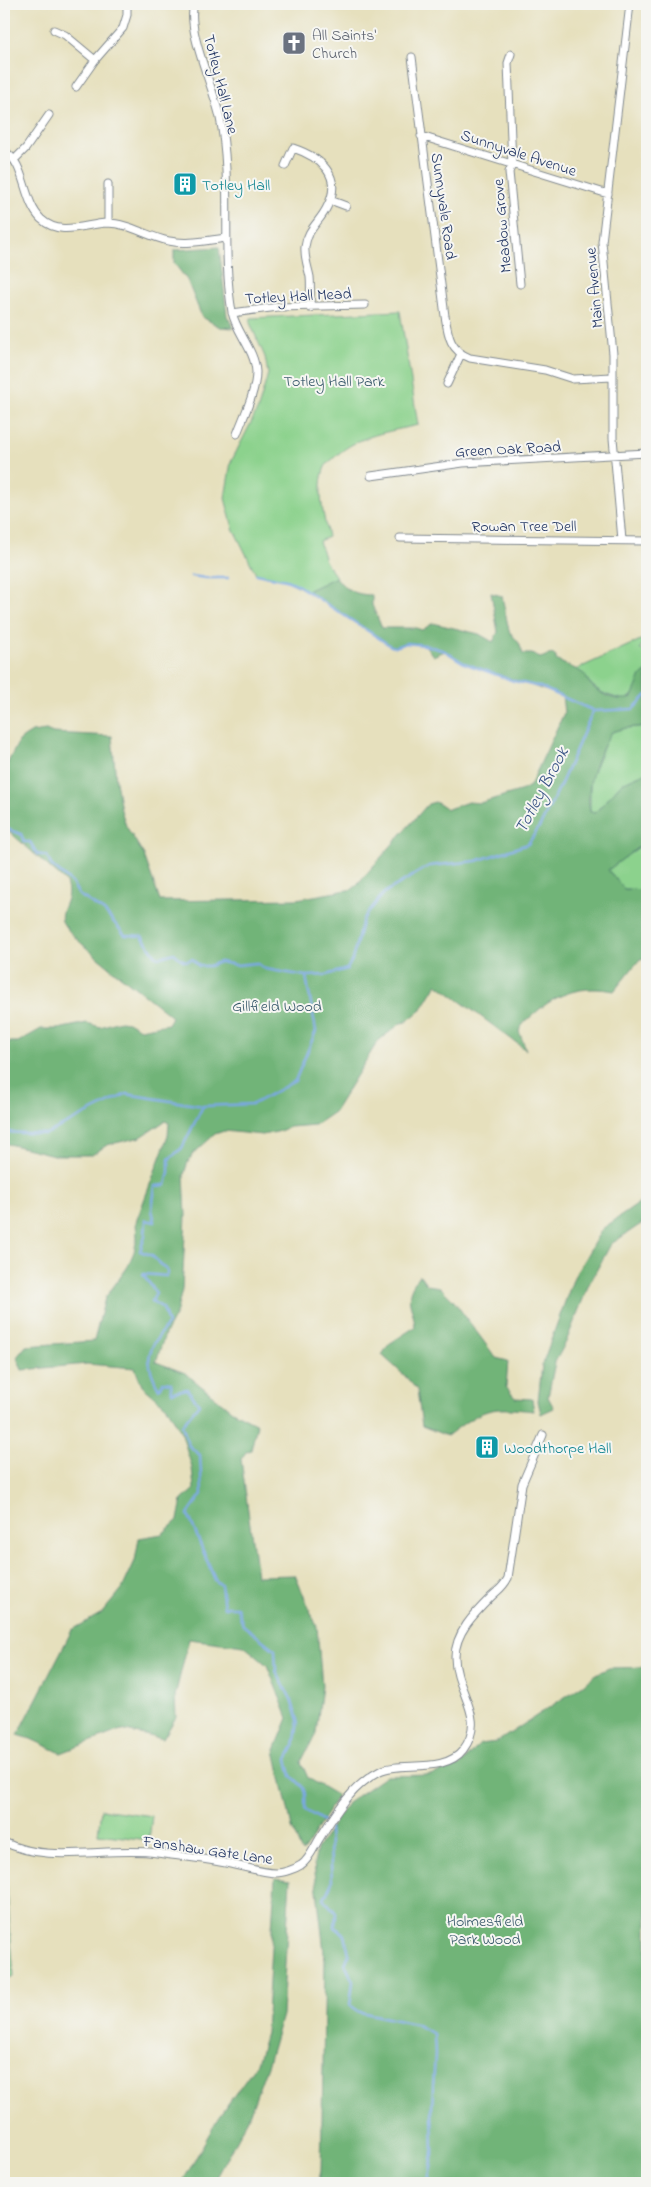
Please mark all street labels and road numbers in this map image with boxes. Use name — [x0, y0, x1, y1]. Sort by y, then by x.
street label: Totley Hall Lane — [196, 32, 244, 138]
street label: Sunnyvale Avenue — [457, 124, 580, 184]
street label: Sunnyvale Road — [424, 151, 462, 261]
street label: Meadow Grove — [487, 177, 519, 274]
street label: Main Avenue — [579, 246, 610, 329]
street label: Totley Hall Mead — [244, 282, 352, 312]
street label: Green Oak Road — [454, 435, 562, 465]
street label: Rowan Tree Dell — [472, 515, 577, 539]
street label: Fanshaw Gate Lane — [140, 1830, 275, 1872]

